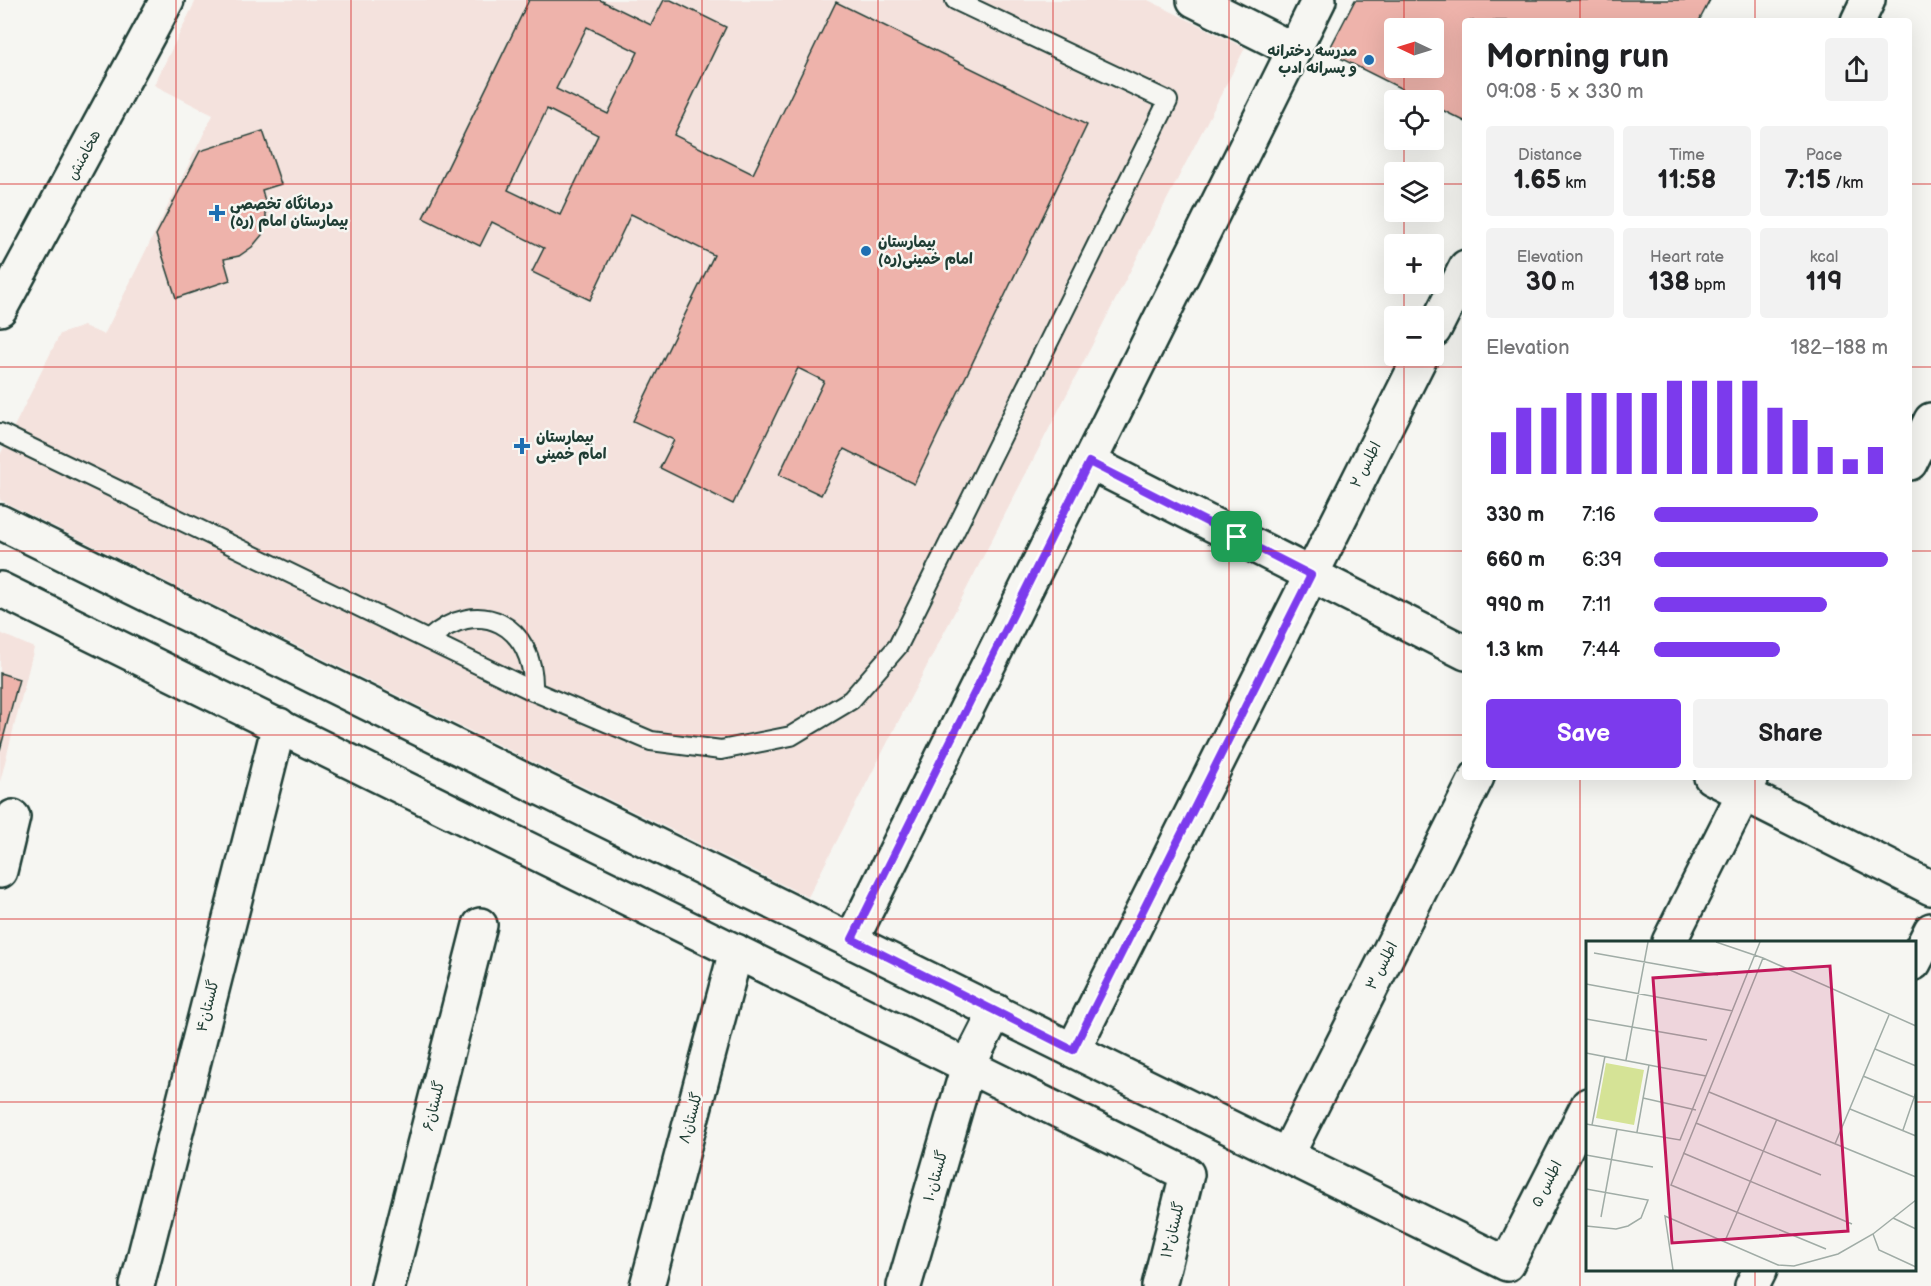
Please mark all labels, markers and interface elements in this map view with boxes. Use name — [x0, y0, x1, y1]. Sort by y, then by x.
north arrow — [1384, 18, 1444, 78]
map controls — [1384, 18, 1444, 366]
text: Morning run — [1486, 37, 1669, 77]
button: share — [1825, 38, 1888, 101]
place label: مدرسه دخترانه و پسرانه ادب — [1267, 42, 1357, 78]
marker: مدرسه دخترانه و پسرانه ادب — [1362, 53, 1376, 67]
text: 09:08 · 5 × 330 m — [1486, 80, 1644, 104]
button: locate — [1384, 90, 1444, 150]
street label: هخامنش — [63, 127, 105, 183]
text: Distance — [1518, 146, 1582, 165]
text: Time — [1669, 146, 1705, 165]
text: Pace — [1806, 146, 1842, 165]
button: layers — [1384, 162, 1444, 222]
text: 1.65 — [1514, 165, 1561, 196]
text: 11:58 — [1658, 165, 1716, 196]
text: 7:15 — [1784, 165, 1831, 196]
text: km — [1561, 174, 1586, 193]
text: /km — [1831, 174, 1864, 193]
place label: درمانگاه تخصصی بیمارستان امام (ره) — [230, 194, 348, 232]
marker: درمانگاه تخصصی بیمارستان امام (ره) — [208, 204, 226, 222]
place label: بیمارستان امام خمینی(ره) — [878, 233, 973, 270]
button: + — [1384, 234, 1444, 294]
marker: بیمارستان امام خمینی(ره) — [859, 244, 873, 258]
text: Elevation — [1517, 248, 1583, 267]
text: Heart rate — [1650, 248, 1724, 267]
text: kcal — [1810, 248, 1838, 267]
text: 30 — [1526, 267, 1557, 298]
text: 138 — [1648, 267, 1690, 298]
text: 119 — [1805, 267, 1843, 298]
text: m — [1557, 276, 1574, 295]
text: bpm — [1690, 276, 1726, 295]
button: − — [1384, 306, 1444, 366]
text: Elevation — [1486, 336, 1569, 360]
text: 182–188 m — [1791, 336, 1888, 360]
place label: بیمارستان امام خمینی — [536, 428, 607, 465]
marker: بیمارستان امام خمینی — [513, 437, 531, 455]
street label: اطلس ۲ — [1346, 439, 1386, 491]
text: 330 m — [1486, 503, 1544, 527]
text: 7:16 — [1582, 503, 1616, 527]
pin — [1211, 511, 1262, 562]
icon: arrive — [1220, 520, 1253, 553]
text: 660 m — [1486, 548, 1545, 572]
text: 6:39 — [1582, 548, 1622, 572]
text: 990 m — [1486, 593, 1544, 617]
text: 7:11 — [1582, 593, 1611, 617]
text: 1.3 km — [1486, 638, 1543, 662]
text: 7:44 — [1582, 638, 1620, 662]
button: Save — [1486, 699, 1681, 768]
button: Share — [1693, 699, 1888, 768]
street label: اطلس ۳ — [1362, 939, 1402, 993]
inset map — [1586, 941, 1916, 1271]
street label: گلستان۴ — [192, 978, 224, 1034]
street label: گلستان۶ — [419, 1079, 449, 1133]
street label: گلستان۸ — [675, 1090, 707, 1146]
street label: گلستان۱۰ — [920, 1148, 952, 1204]
street label: اطلس ۵ — [1527, 1158, 1567, 1210]
street label: گلستان۱۲ — [1157, 1200, 1189, 1260]

